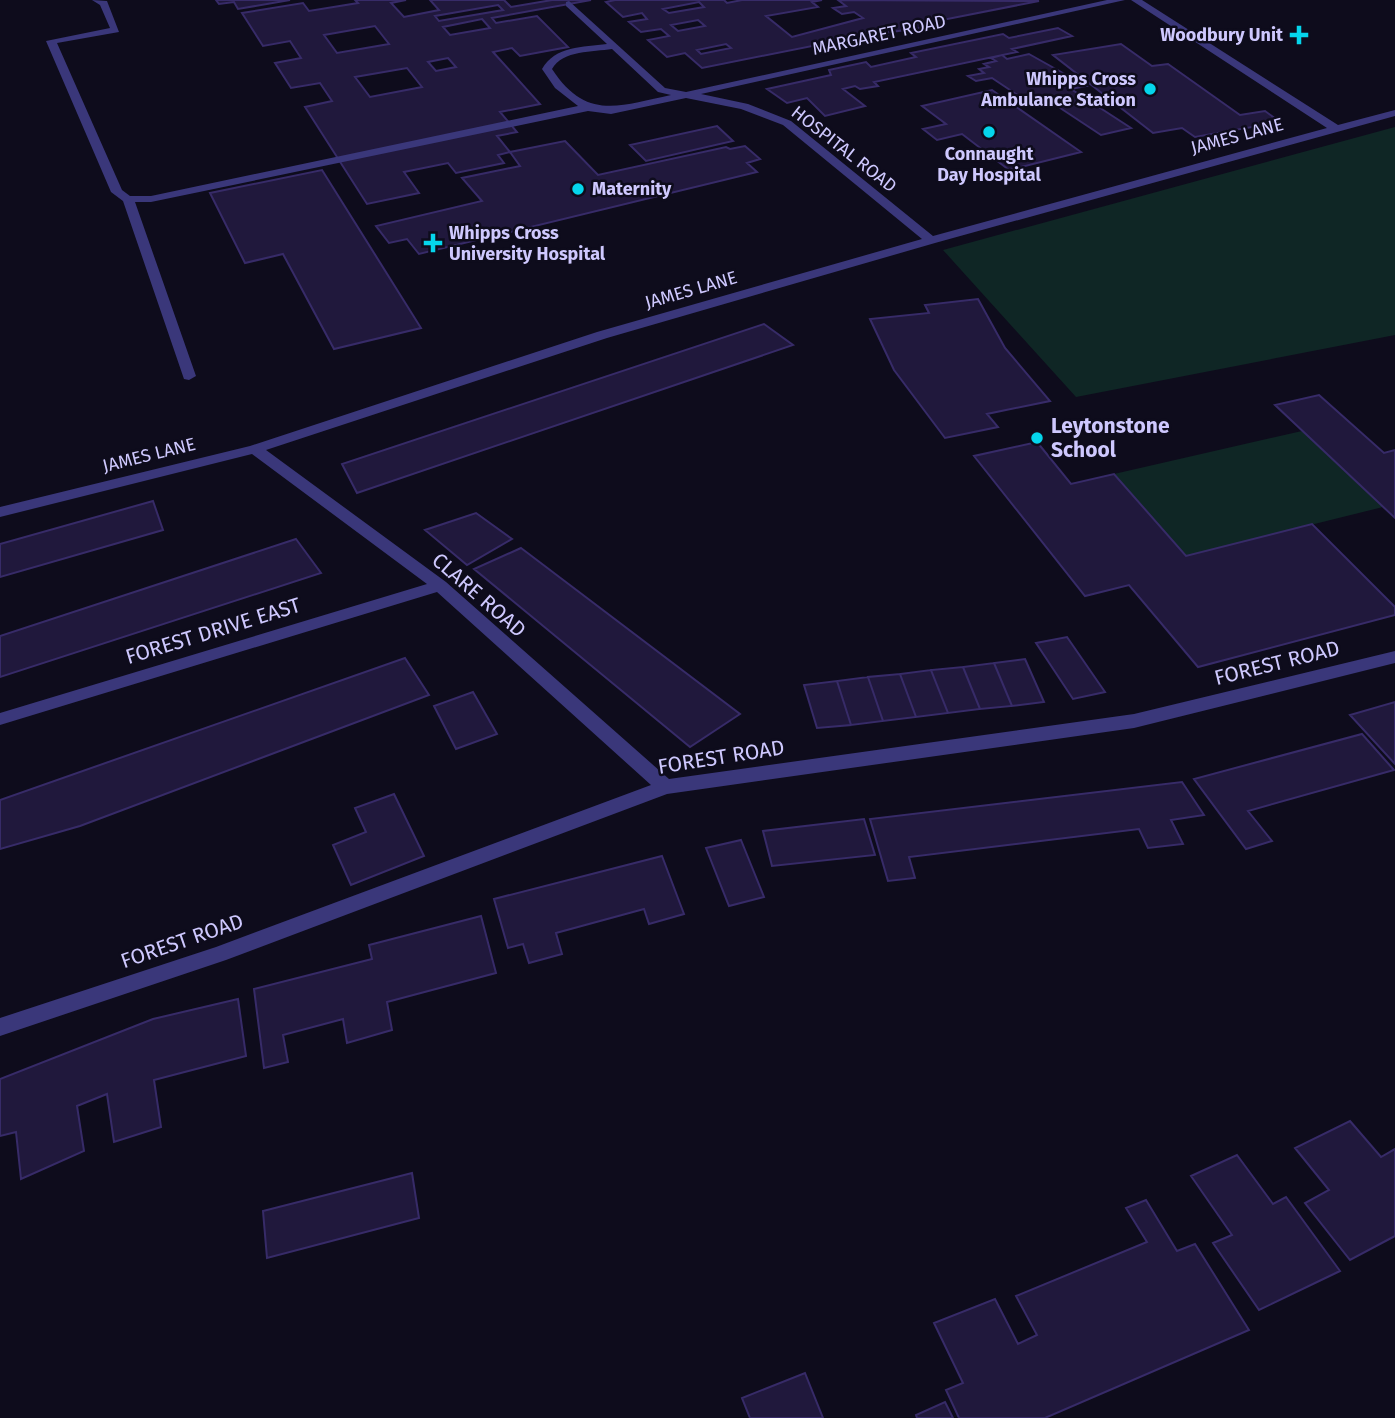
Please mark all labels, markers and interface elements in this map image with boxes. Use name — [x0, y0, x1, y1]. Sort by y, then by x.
street label: MARGARET ROAD — [810, 10, 948, 60]
place label: Woodbury Unit — [1160, 24, 1284, 46]
marker: Woodbury Unit — [1289, 25, 1309, 45]
place label: Whipps Cross Ambulance Station — [980, 68, 1136, 111]
marker: Whipps Cross Ambulance Station — [1142, 81, 1158, 97]
street label: HOSPITAL ROAD — [787, 101, 901, 197]
street label: JAMES LANE — [1188, 113, 1286, 159]
marker: Connaught Day Hospital — [981, 124, 997, 140]
place label: Connaught Day Hospital — [937, 143, 1041, 186]
place label: Maternity — [592, 178, 672, 200]
marker: Maternity — [570, 181, 586, 197]
place label: Whipps Cross University Hospital — [449, 222, 606, 265]
marker: Whipps Cross University Hospital — [423, 233, 443, 253]
street label: JAMES LANE — [642, 266, 740, 314]
place label: Leytonstone School — [1051, 413, 1170, 463]
marker: Leytonstone School — [1029, 430, 1045, 446]
street label: JAMES LANE — [100, 433, 198, 477]
street label: CLARE ROAD — [427, 547, 531, 643]
street label: FOREST DRIVE EAST — [122, 592, 304, 670]
street label: FOREST ROAD — [1212, 635, 1342, 691]
street label: FOREST ROAD — [656, 734, 786, 780]
street label: FOREST ROAD — [117, 908, 247, 974]

